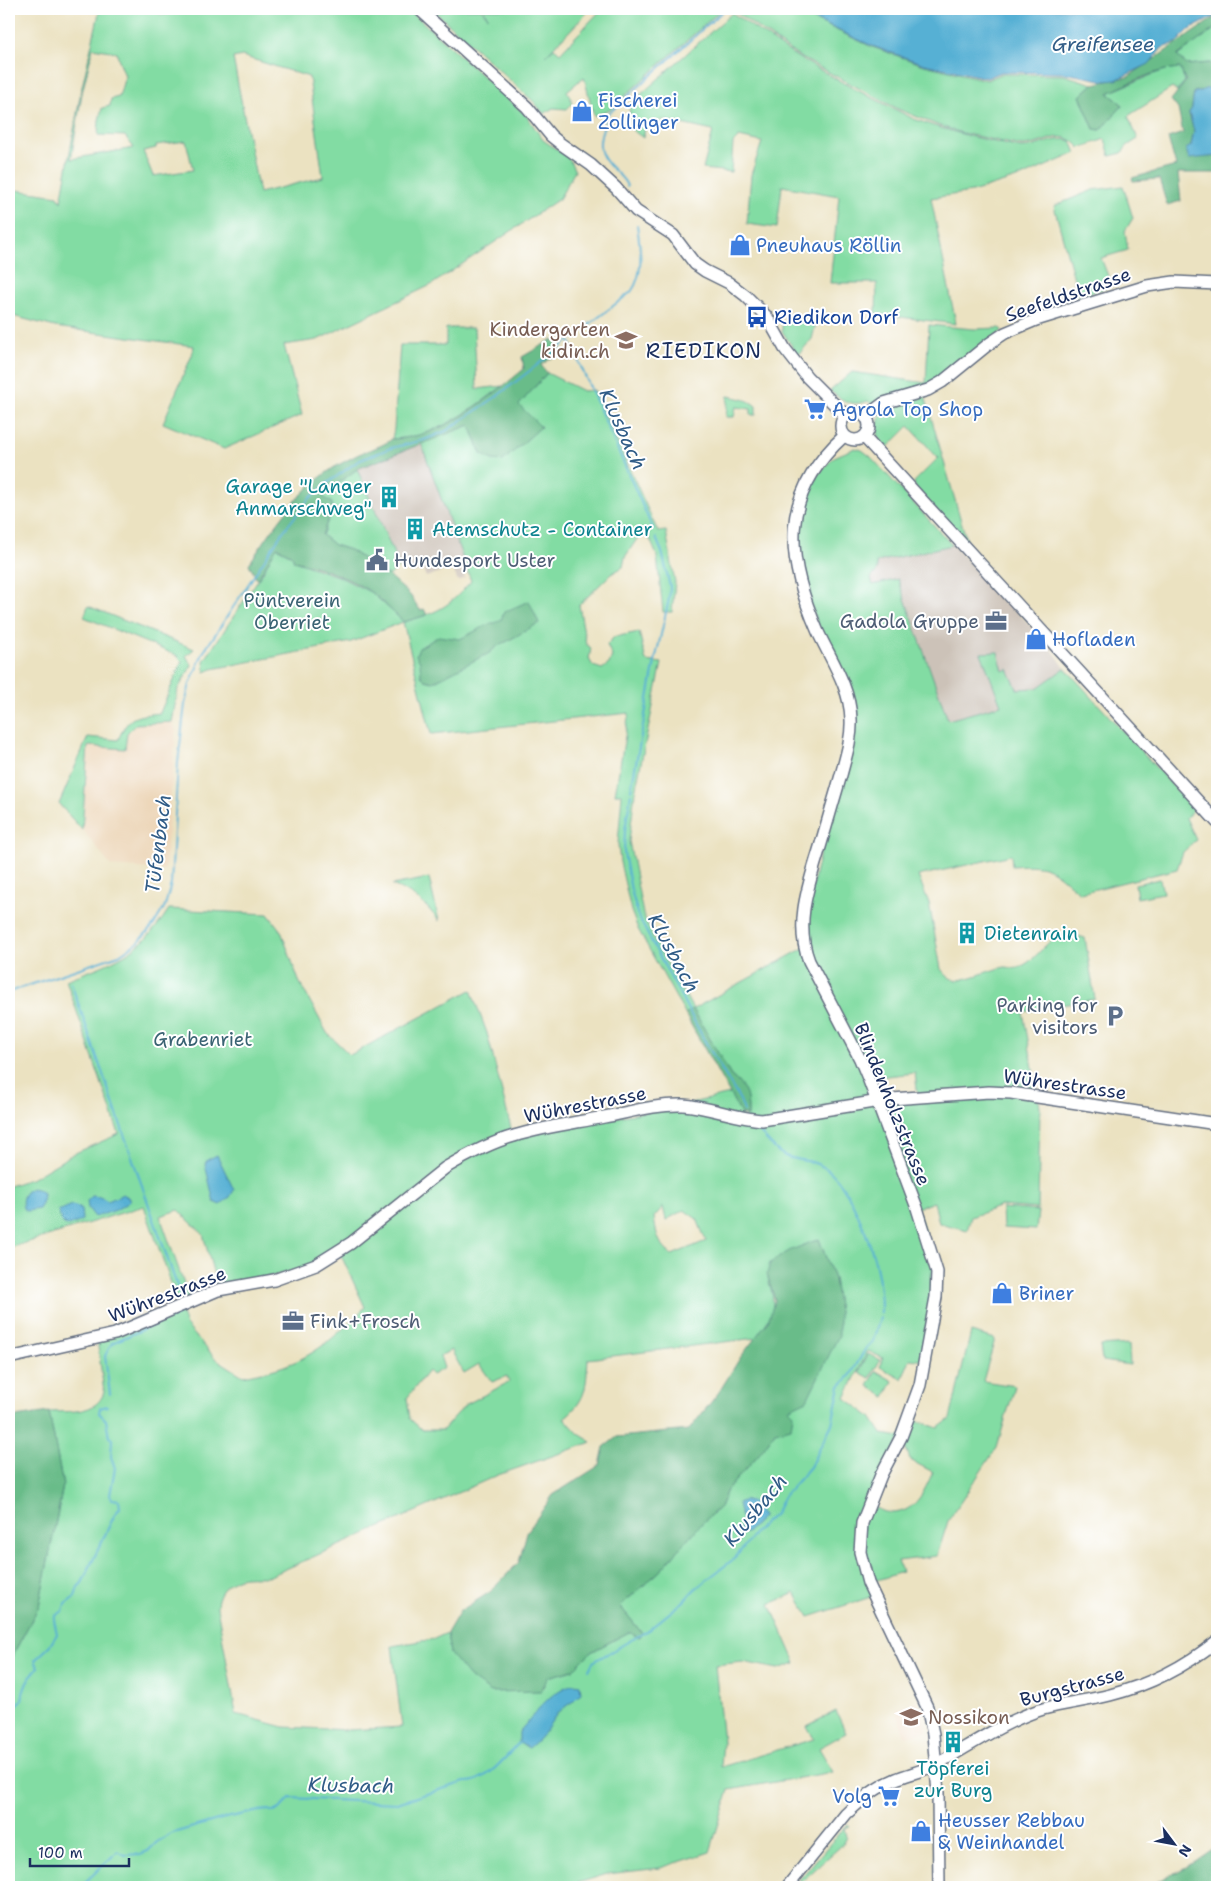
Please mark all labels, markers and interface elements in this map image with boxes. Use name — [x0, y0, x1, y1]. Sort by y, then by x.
water label: Greifensee — [1052, 31, 1154, 57]
place label: Fischerei Zollinger — [598, 88, 679, 135]
shop icon: Fischerei Zollinger — [569, 98, 595, 124]
shop icon: Pneuhaus Röllin — [727, 232, 753, 258]
place label: Pneuhaus Röllin — [756, 233, 902, 258]
street label: Seefeldstrasse — [1002, 261, 1134, 328]
bus stop icon: Riedikon Dorf — [744, 304, 770, 330]
place label: Riedikon Dorf — [774, 305, 899, 330]
place label: Kindergarten kidin.ch — [489, 317, 610, 364]
school or university icon: Kindergarten kidin.ch — [613, 327, 639, 353]
district label: RIEDIKON — [646, 337, 762, 365]
water label: Klusbach — [593, 384, 653, 474]
supermarket icon: Agrola Top Shop — [802, 396, 828, 422]
place label: Agrola Top Shop — [832, 397, 983, 422]
place label: Garage "Langer Anmarschweg" — [226, 474, 372, 521]
building icon: Garage "Langer Anmarschweg" — [376, 484, 402, 510]
building icon: Atemschutz - Container — [402, 516, 428, 542]
place label: Atemschutz - Container — [432, 517, 653, 542]
public building icon: Hundesport Uster — [364, 547, 390, 573]
place label: Hundesport Uster — [394, 548, 556, 573]
park label: Püntverein Oberriet — [244, 588, 340, 635]
office icon: Gadola Gruppe — [983, 608, 1009, 634]
place label: Gadola Gruppe — [840, 609, 979, 634]
shop icon: Hofladen — [1023, 626, 1049, 652]
place label: Hofladen — [1052, 627, 1136, 652]
water label: Tüfenbach — [139, 793, 177, 895]
water label: Klusbach — [642, 909, 706, 997]
building icon: Dietenrain — [954, 920, 980, 946]
place label: Dietenrain — [984, 921, 1078, 946]
place label: Parking for visitors — [997, 993, 1098, 1040]
parking icon: Parking for visitors — [1102, 1003, 1128, 1029]
street label: Blindenholzstrasse — [848, 1019, 937, 1189]
park label: Grabenriet — [153, 1027, 253, 1052]
street label: Wührestrasse — [1002, 1063, 1128, 1106]
street label: Wührestrasse — [522, 1080, 648, 1129]
street label: Wührestrasse — [105, 1261, 230, 1328]
shop icon: Briner — [989, 1280, 1015, 1306]
place label: Briner — [1019, 1281, 1074, 1306]
office icon: Fink+Frosch — [280, 1308, 306, 1334]
place label: Fink+Frosch — [310, 1309, 421, 1334]
water label: Klusbach — [717, 1468, 793, 1552]
street label: Burgstrasse — [1017, 1661, 1127, 1712]
school or university icon: Nossikon — [898, 1704, 924, 1730]
place label: Nossikon — [928, 1705, 1010, 1730]
building icon: Töpferei zur Burg — [940, 1729, 966, 1755]
place label: Töpferei zur Burg — [914, 1756, 993, 1803]
water label: Klusbach — [307, 1771, 395, 1799]
supermarket icon: Volg — [876, 1783, 902, 1809]
place label: Volg — [832, 1784, 872, 1809]
place label: Heusser Rebbau & Weinhandel — [938, 1808, 1085, 1855]
shop icon: Heusser Rebbau & Weinhandel — [908, 1818, 934, 1844]
north arrow — [1148, 1818, 1198, 1868]
scale bar — [30, 1836, 129, 1868]
text: N — [1174, 1841, 1196, 1860]
text: 100 m — [38, 1843, 83, 1863]

